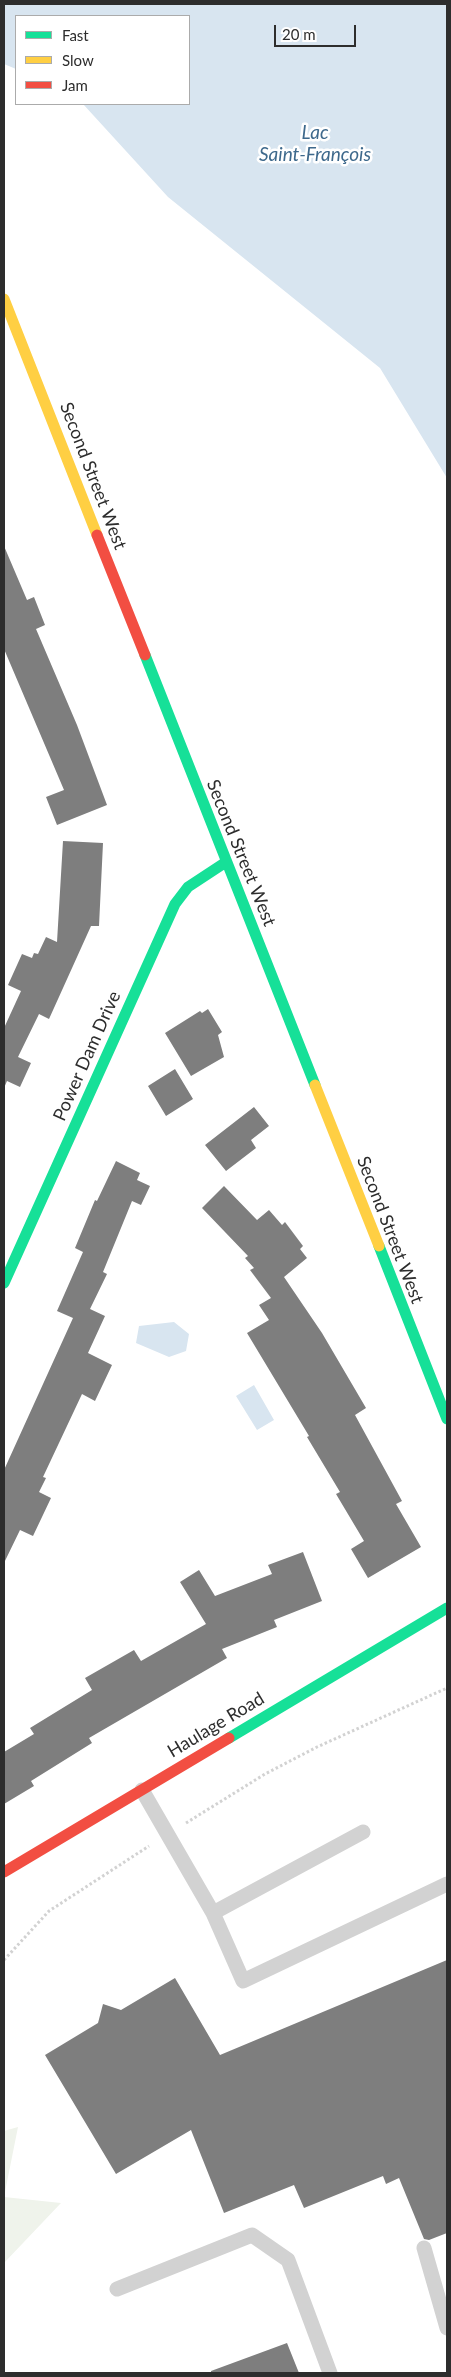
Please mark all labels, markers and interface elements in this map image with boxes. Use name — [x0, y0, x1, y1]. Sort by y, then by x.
legend — [15, 15, 190, 105]
scale bar — [276, 15, 358, 47]
text: 20 m — [282, 25, 316, 43]
text: Fast — [62, 26, 89, 44]
text: Slow — [62, 51, 94, 69]
text: Jam — [62, 76, 88, 94]
water label: Lac Saint-François — [259, 122, 371, 166]
street label: Second Street West — [55, 399, 131, 553]
street label: Second Street West — [202, 777, 280, 929]
street label: Power Dam Drive — [49, 988, 125, 1124]
street label: Second Street West — [352, 1153, 428, 1307]
street label: Haulage Road — [164, 1688, 268, 1762]

